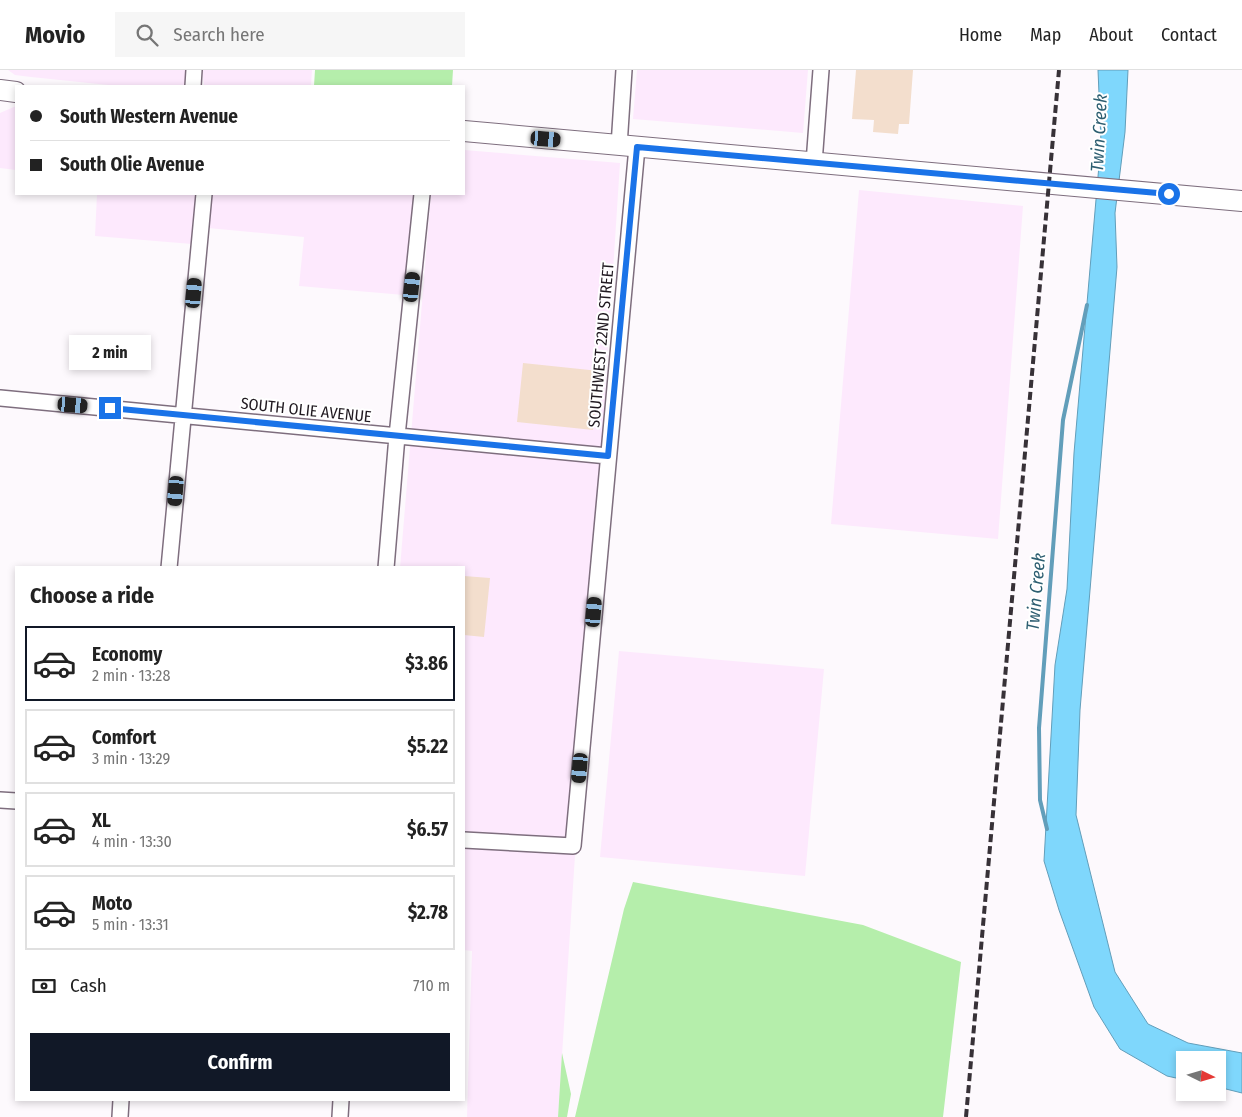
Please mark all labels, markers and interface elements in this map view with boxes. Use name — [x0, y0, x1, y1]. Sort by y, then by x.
search box — [115, 12, 465, 57]
text: Movio — [25, 21, 85, 49]
icon: search — [133, 21, 161, 49]
text: Search here — [173, 23, 265, 46]
text: Home — [959, 24, 1002, 46]
text: Map — [1030, 24, 1061, 46]
text: About — [1089, 24, 1133, 46]
text: Contact — [1161, 24, 1217, 46]
water label: Twin Creek — [1086, 93, 1112, 173]
text: South Western Avenue — [60, 105, 238, 128]
car — [530, 130, 561, 148]
text: South Olie Avenue — [60, 153, 204, 176]
route start — [1158, 183, 1180, 205]
street label: SOUTHWEST 22ND STREET — [584, 261, 618, 428]
car — [402, 271, 421, 303]
car — [185, 277, 202, 309]
callout: 2 min — [69, 336, 151, 370]
text: 2 min — [92, 343, 128, 362]
street label: SOUTH OLIE AVENUE — [240, 394, 372, 426]
car — [57, 396, 88, 414]
route end — [99, 397, 121, 419]
car — [167, 475, 184, 507]
water label: Twin Creek — [1022, 552, 1050, 632]
text: Choose a ride — [30, 582, 154, 609]
car — [585, 596, 602, 628]
icon: car — [32, 641, 77, 686]
text: Economy — [92, 643, 162, 666]
text: $3.86 — [405, 652, 448, 675]
text: 2 min · 13:28 — [92, 666, 170, 685]
icon: car — [32, 724, 77, 769]
text: Comfort — [92, 726, 156, 749]
text: $5.22 — [407, 735, 448, 758]
text: 3 min · 13:29 — [92, 749, 170, 768]
car — [571, 752, 588, 784]
icon: car — [32, 807, 77, 852]
text: XL — [92, 809, 111, 832]
text: $6.57 — [407, 818, 448, 841]
text: 4 min · 13:30 — [92, 832, 172, 851]
icon: car — [32, 890, 77, 935]
text: Moto — [92, 892, 132, 915]
text: $2.78 — [408, 901, 448, 924]
text: 5 min · 13:31 — [92, 915, 169, 934]
icon: cash — [30, 972, 58, 1000]
text: Cash — [70, 974, 107, 997]
text: 710 m — [413, 976, 450, 995]
button: Confirm — [30, 1033, 450, 1091]
north arrow — [1176, 1051, 1226, 1101]
map controls — [1176, 1051, 1226, 1101]

